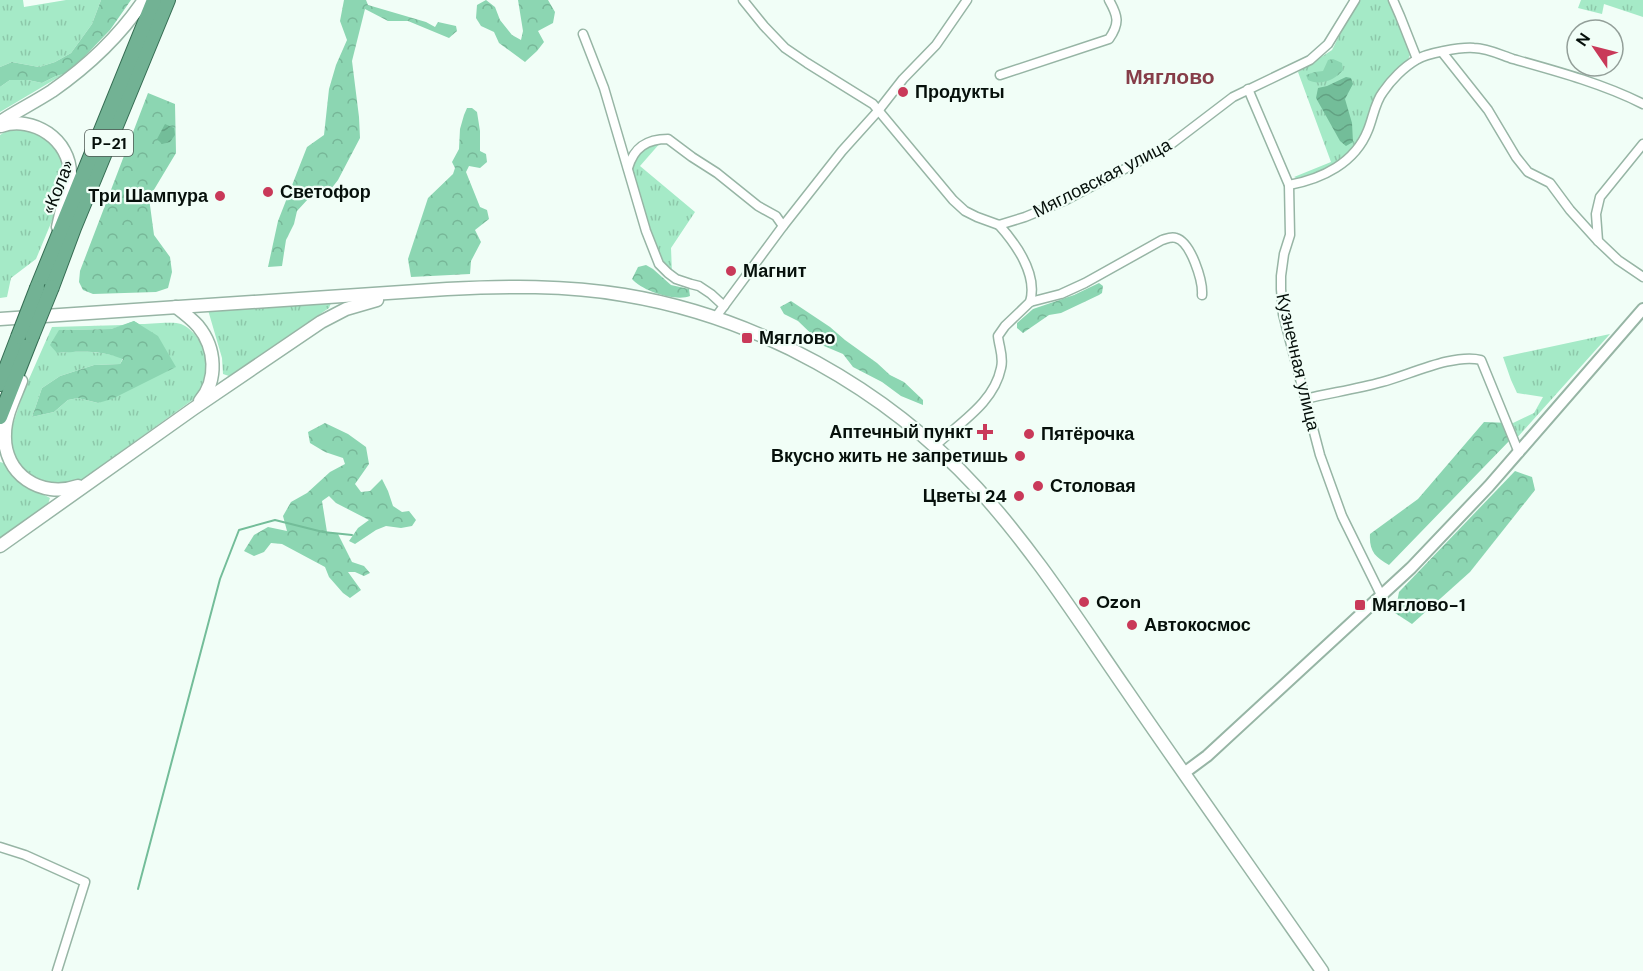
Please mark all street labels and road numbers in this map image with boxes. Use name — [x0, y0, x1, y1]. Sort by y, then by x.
road number: Р-21 — [85, 130, 133, 156]
street label: Мягловская улица — [1029, 132, 1176, 223]
street label: «Кола» — [36, 156, 80, 218]
street label: Кузнечная улица — [1271, 291, 1326, 434]

